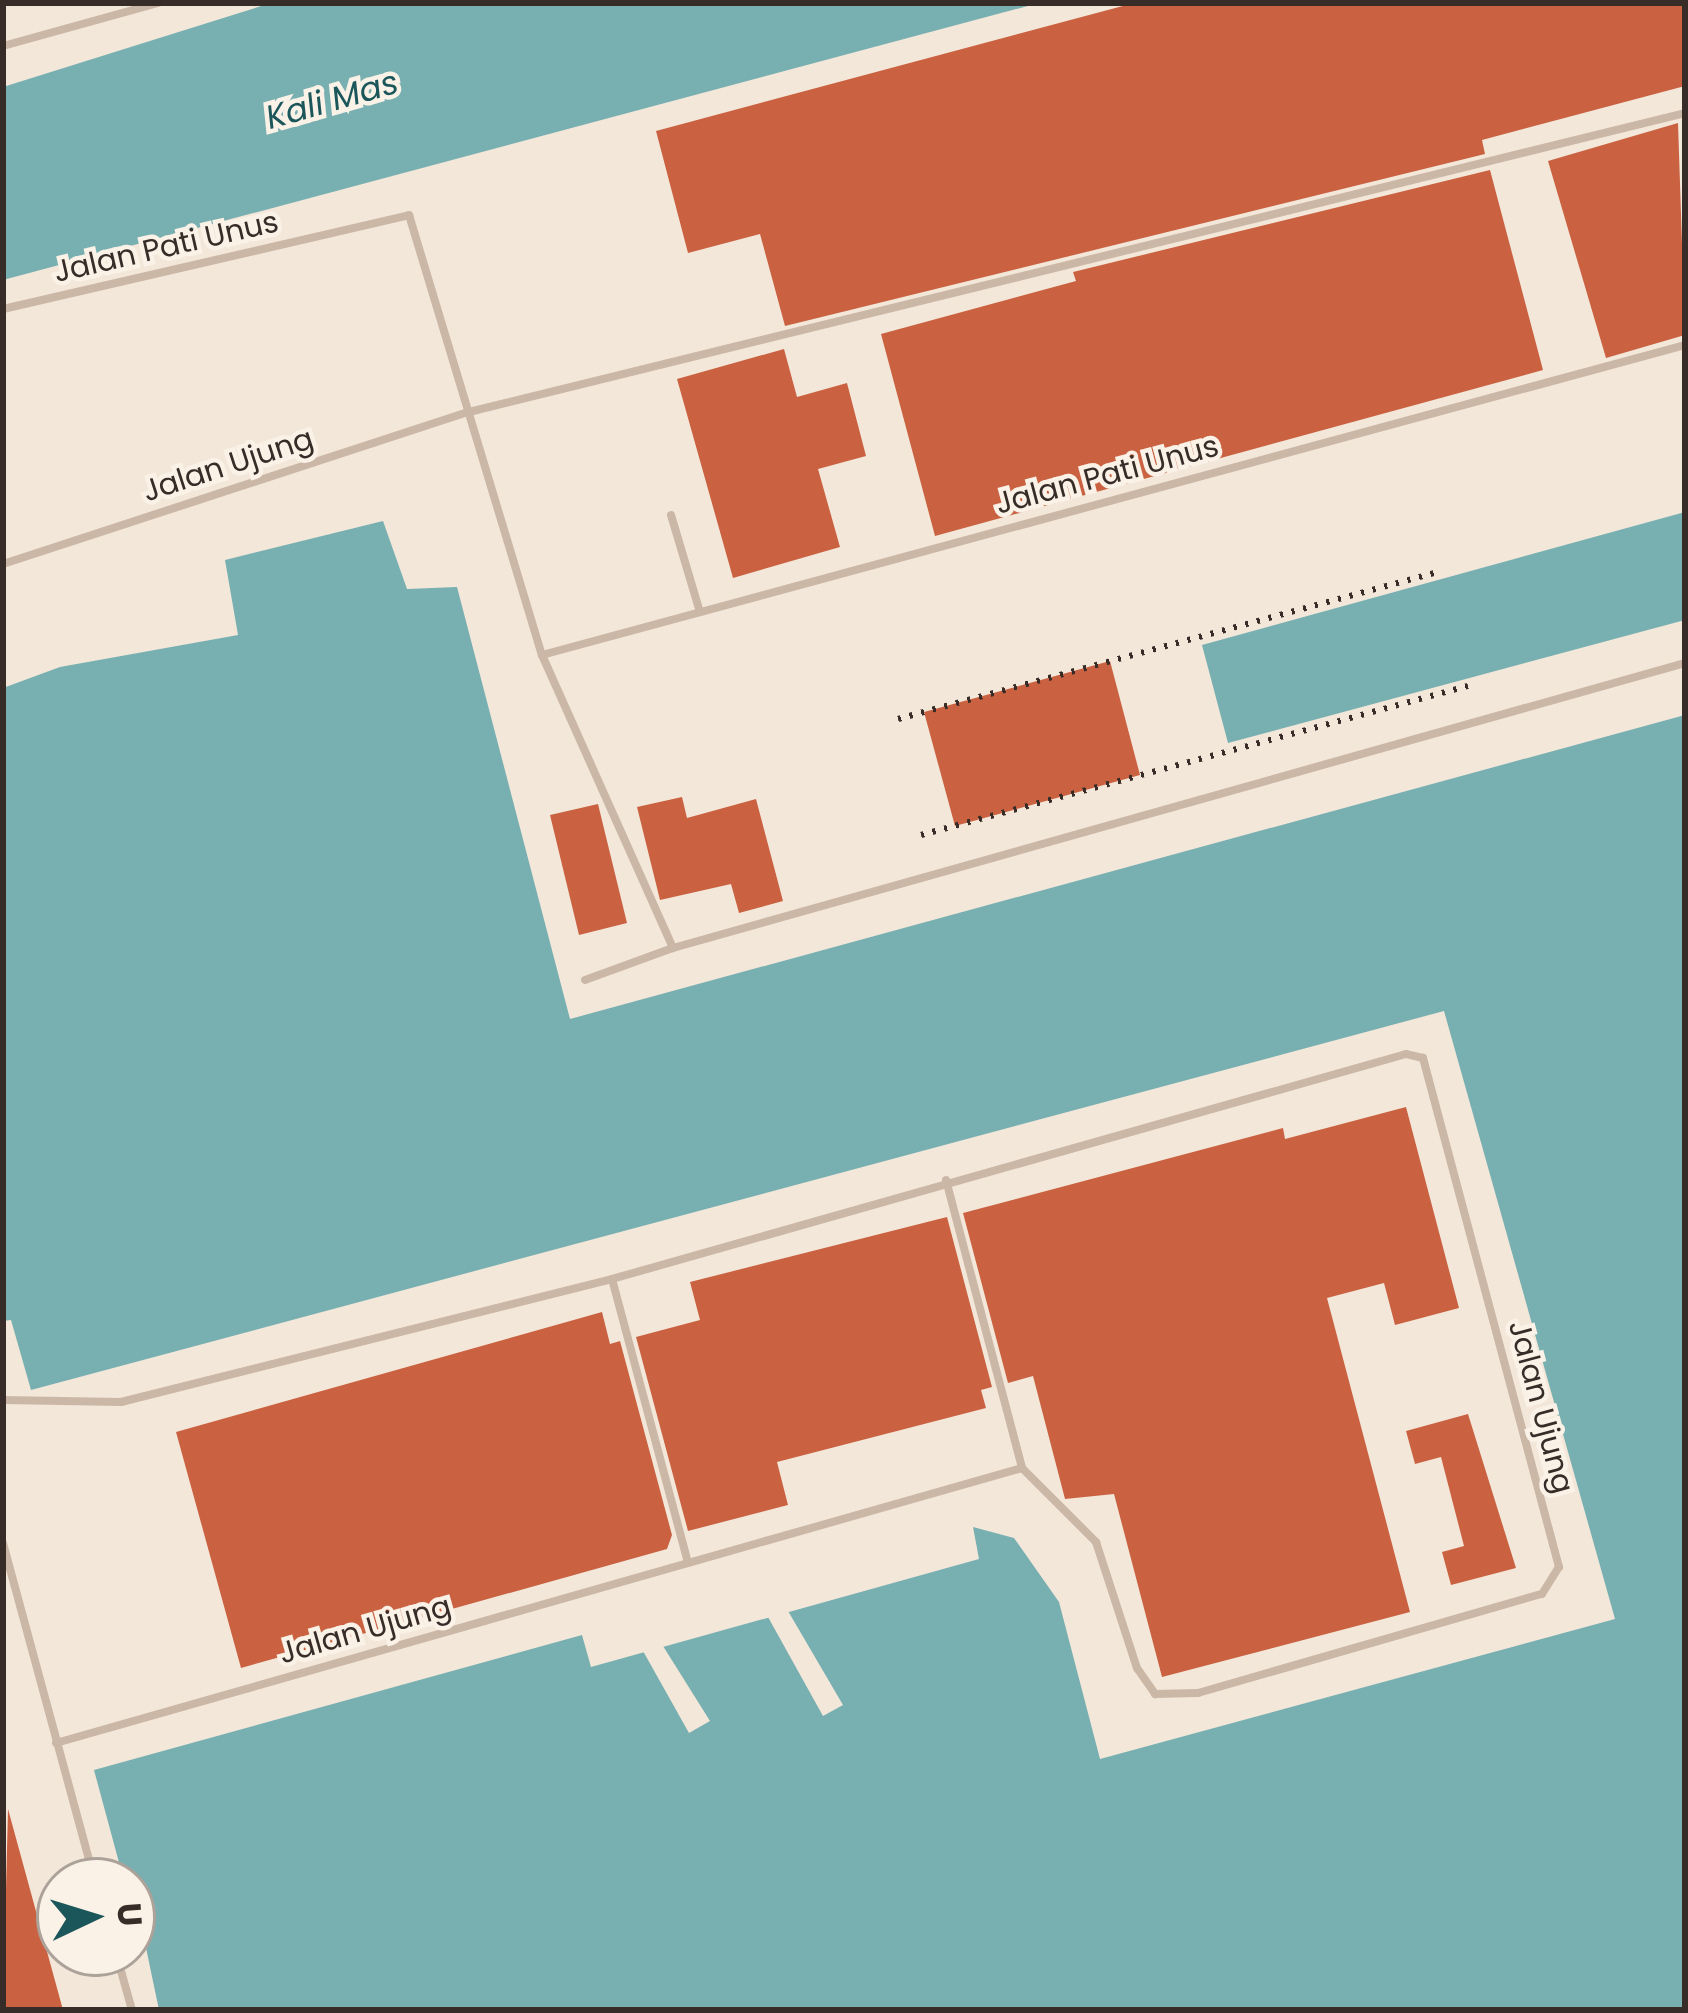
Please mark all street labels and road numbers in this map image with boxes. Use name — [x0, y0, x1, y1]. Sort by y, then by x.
street label: Jalan Pati Unus — [50, 204, 282, 290]
street label: Jalan Ujung — [138, 420, 318, 510]
street label: Jalan Pati Unus — [992, 428, 1222, 522]
street label: Jalan Ujung — [1501, 1317, 1581, 1497]
street label: Jalan Ujung — [275, 1588, 455, 1672]

